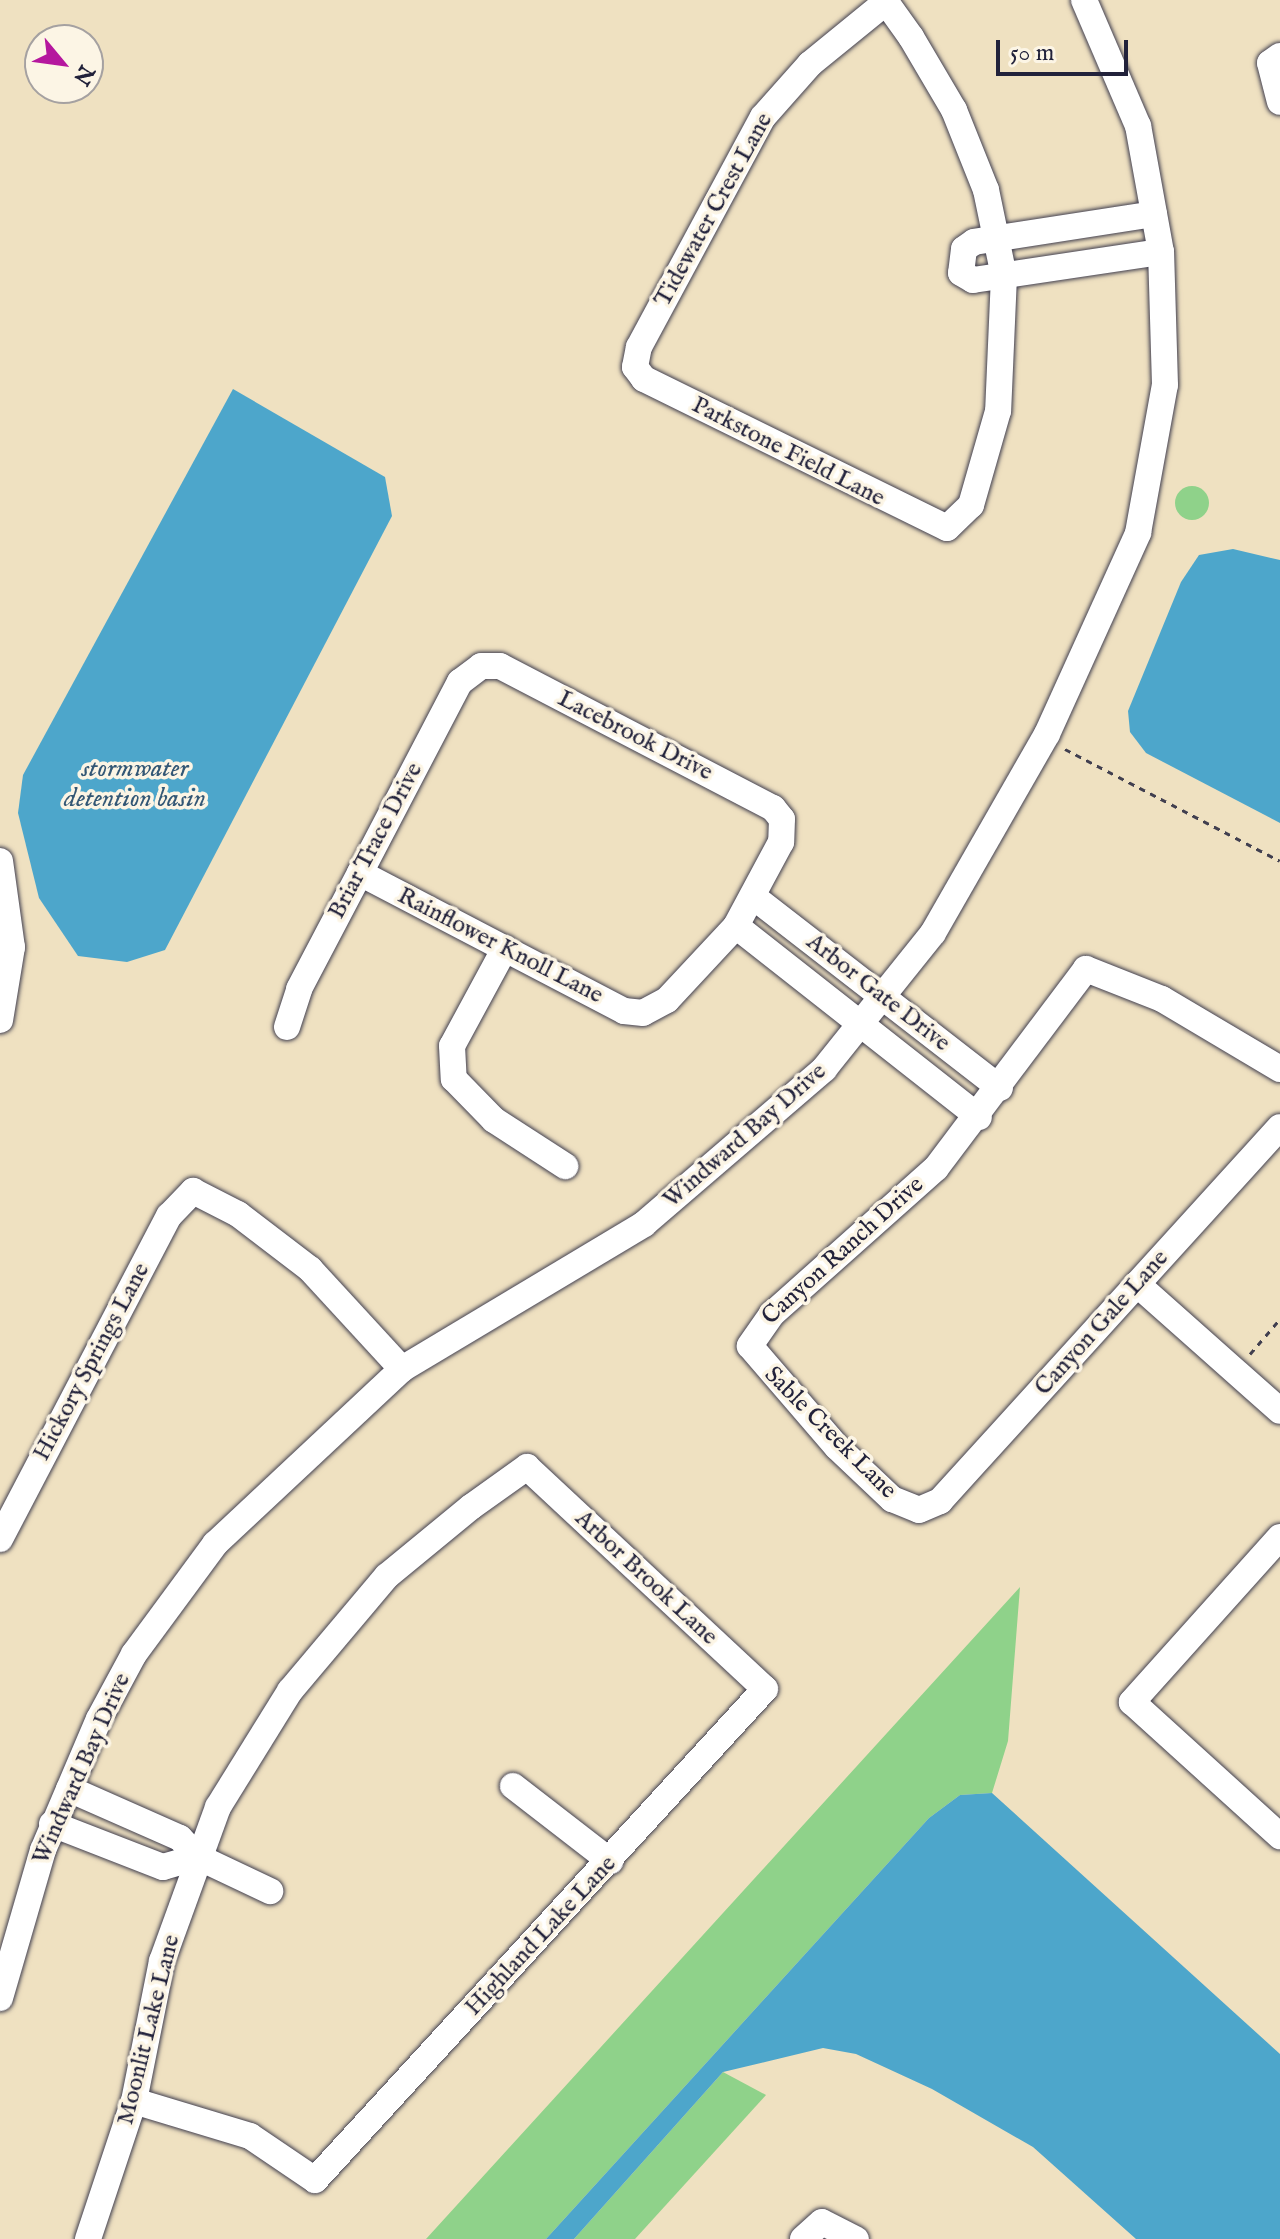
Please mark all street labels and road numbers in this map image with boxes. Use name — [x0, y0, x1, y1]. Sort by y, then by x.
street label: Tidewater Crest Lane — [649, 108, 779, 312]
street label: Parkstone Field Lane — [687, 391, 889, 513]
street label: Lacebrook Drive — [553, 685, 717, 787]
street label: Briar Trace Drive — [323, 758, 429, 924]
street label: Rainflower Knoll Lane — [392, 882, 608, 1010]
street label: Arbor Gate Drive — [800, 928, 956, 1058]
street label: Windward Bay Drive — [658, 1057, 832, 1215]
street label: Canyon Ranch Drive — [756, 1171, 930, 1331]
street label: Canyon Gale Lane — [1029, 1244, 1175, 1402]
street label: Hickory Springs Lane — [28, 1258, 156, 1466]
street label: Sable Creek Lane — [758, 1361, 902, 1505]
street label: Arbor Brook Lane — [569, 1505, 723, 1651]
street label: Windward Bay Drive — [27, 1669, 137, 1869]
street label: Highland Lake Lane — [459, 1850, 623, 2022]
street label: Moonlit Lake Lane — [111, 1932, 187, 2128]

